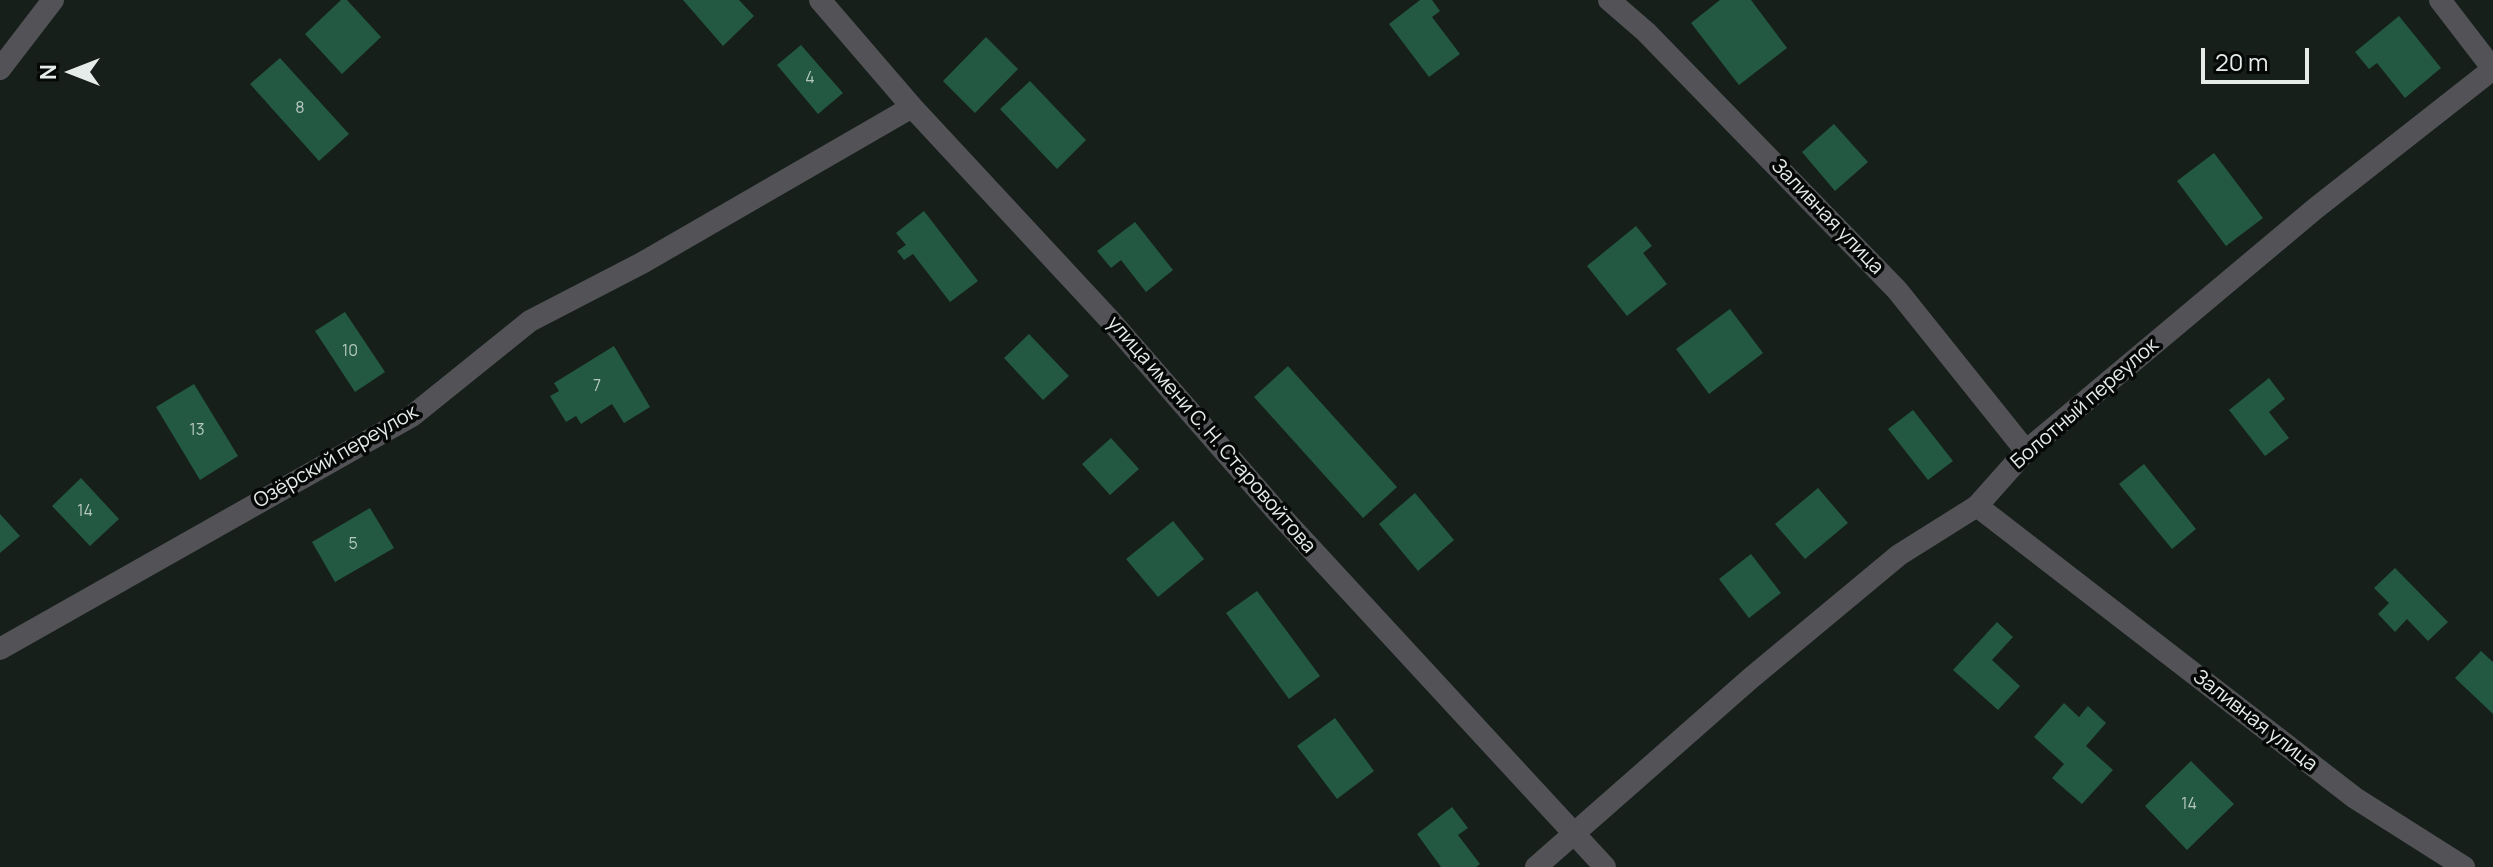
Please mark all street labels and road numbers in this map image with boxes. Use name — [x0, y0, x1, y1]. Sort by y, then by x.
street label: Заливная улица — [1766, 154, 1888, 280]
street label: улица имени С. Н. Старовойтова — [1102, 312, 1320, 558]
street label: Болотный переулок — [2006, 333, 2164, 475]
street label: Озёрский переулок — [250, 400, 422, 514]
street label: Заливная улица — [2188, 665, 2322, 777]

